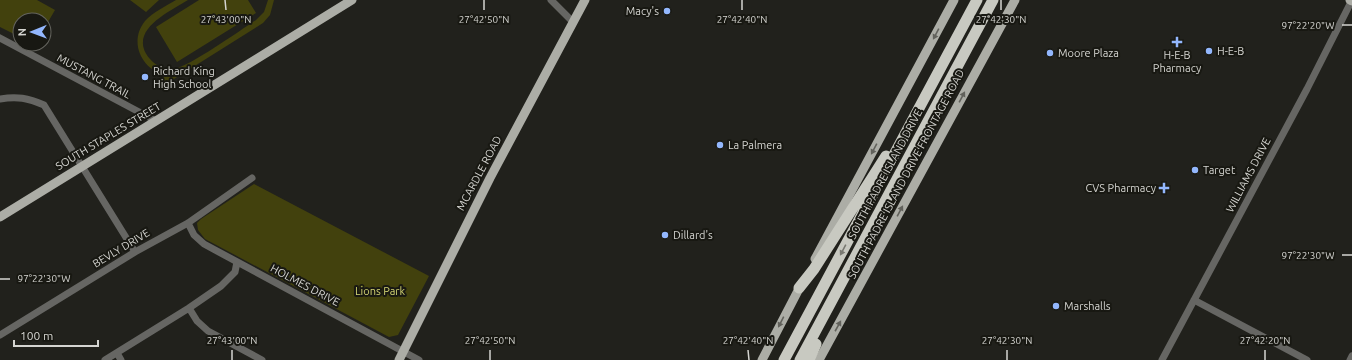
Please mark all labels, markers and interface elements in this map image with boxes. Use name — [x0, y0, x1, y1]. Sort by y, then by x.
place label: Macy's — [626, 5, 659, 17]
marker: Macy's — [662, 6, 672, 16]
north arrow — [12, 12, 52, 52]
text: 27°43'00"N — [201, 14, 251, 25]
text: 27°42'50"N — [459, 14, 509, 25]
text: 27°42'40"N — [717, 14, 767, 25]
text: 27°42'30"N — [976, 14, 1026, 25]
text: 97°22'20"W — [1282, 20, 1334, 31]
text: N — [16, 28, 28, 36]
one-way arrow — [933, 28, 939, 40]
marker: H-E-B Pharmacy — [1172, 37, 1182, 47]
place label: H-E-B — [1217, 45, 1244, 57]
marker: H-E-B — [1204, 46, 1214, 56]
place label: Moore Plaza — [1058, 47, 1119, 59]
marker: Moore Plaza — [1045, 48, 1055, 58]
place label: H-E-B Pharmacy — [1153, 49, 1202, 74]
street label: MUSTANG TRAIL — [55, 51, 133, 101]
place label: Richard King High School — [153, 65, 215, 90]
street label: SOUTH PADRE ISLAND DRIVE FRONTAGE ROAD — [845, 67, 967, 281]
marker: Richard King High School — [140, 72, 150, 82]
one-way arrow — [958, 91, 965, 103]
street label: SOUTH STAPLES STREET — [53, 100, 163, 172]
street label: SOUTH PADRE ISLAND DRIVE — [846, 107, 924, 241]
street label: MCARDLE ROAD — [454, 133, 504, 212]
street label: WILLIAMS DRIVE — [1223, 136, 1273, 214]
place label: La Palmera — [728, 139, 782, 151]
marker: La Palmera — [715, 140, 725, 150]
one-way arrow — [871, 143, 878, 155]
place label: Target — [1203, 164, 1236, 176]
marker: Target — [1190, 165, 1200, 175]
place label: CVS Pharmacy — [1085, 182, 1157, 194]
marker: CVS Pharmacy — [1159, 183, 1169, 193]
one-way arrow — [897, 206, 903, 217]
street label: BEVLY DRIVE — [90, 226, 152, 270]
place label: Dillard's — [673, 229, 713, 241]
marker: Dillard's — [660, 230, 670, 240]
one-way arrow — [840, 244, 846, 256]
text: 97°22'30"W — [1282, 250, 1334, 261]
street label: HOLMES DRIVE — [268, 262, 342, 308]
text: 97°22'30"W — [18, 273, 70, 284]
park label: Lions Park — [355, 285, 406, 297]
place label: Marshalls — [1064, 300, 1111, 312]
marker: Marshalls — [1051, 301, 1061, 311]
one-way arrow — [778, 317, 785, 328]
one-way arrow — [835, 320, 842, 332]
scale bar — [14, 322, 98, 348]
text: 100 m — [20, 329, 53, 342]
text: 27°43'00"N — [207, 335, 257, 346]
text: 27°42'50"N — [465, 335, 515, 346]
text: 27°42'40"N — [723, 335, 773, 346]
text: 27°42'30"N — [982, 335, 1032, 346]
text: 27°42'20"N — [1240, 335, 1290, 346]

